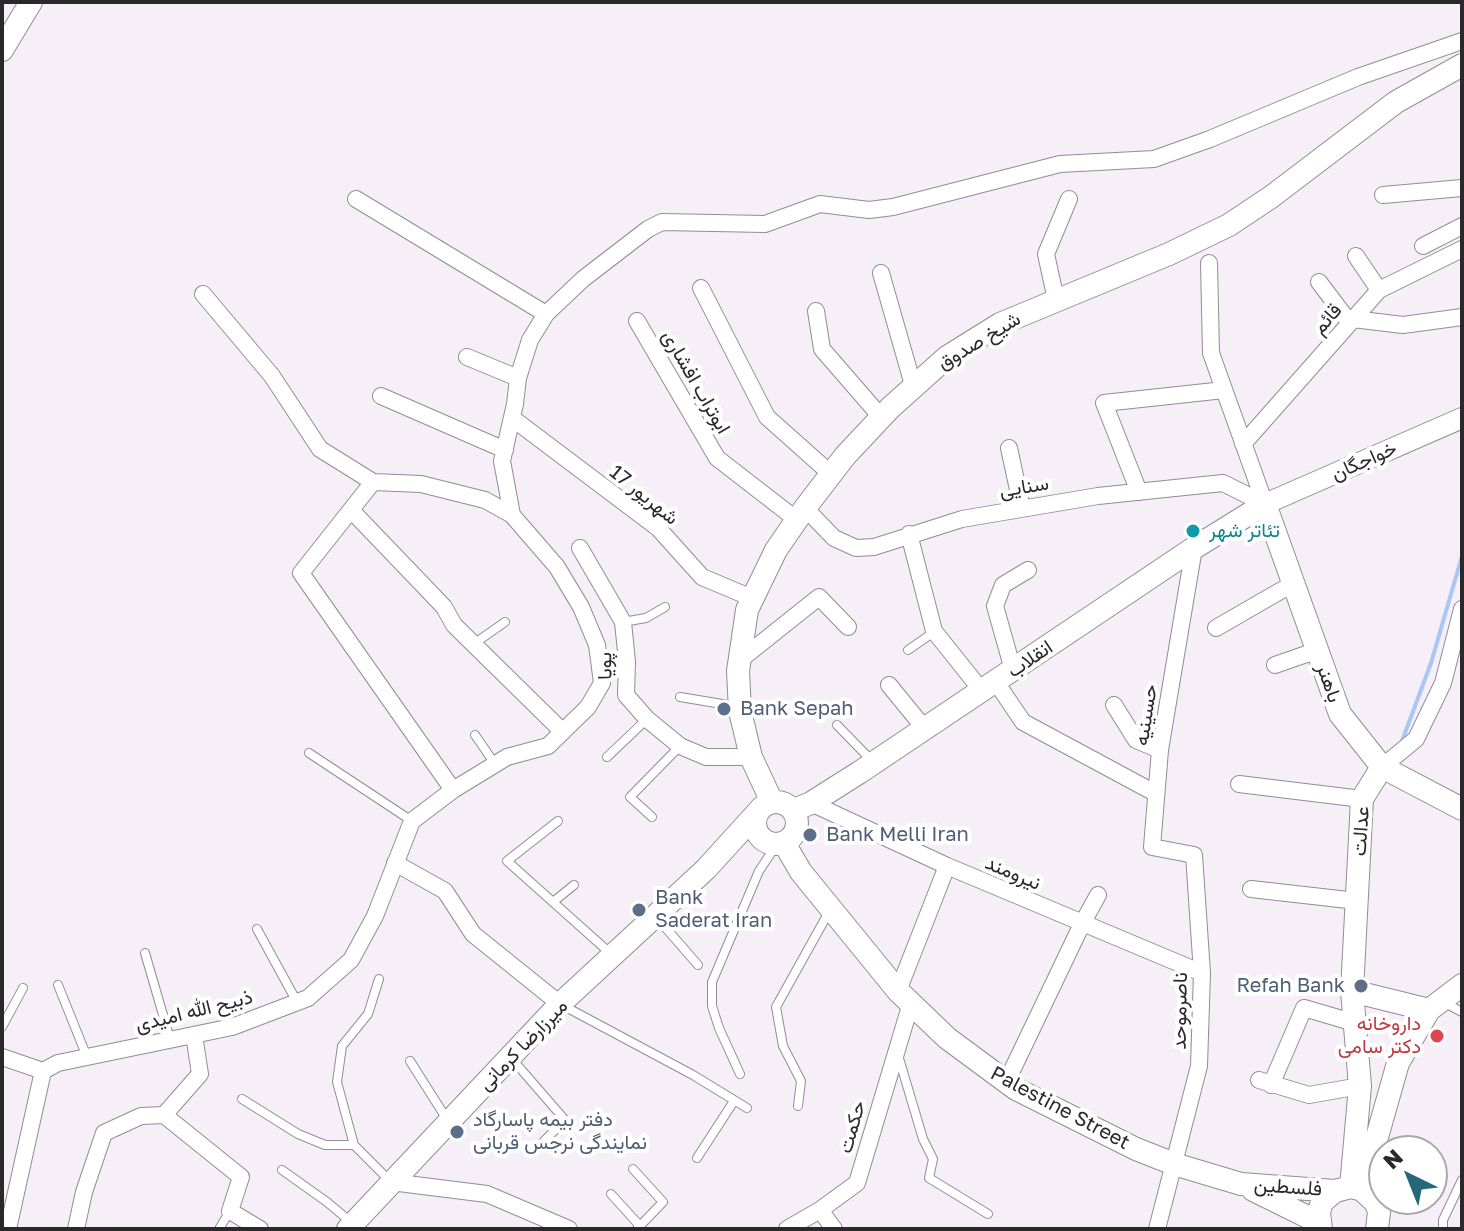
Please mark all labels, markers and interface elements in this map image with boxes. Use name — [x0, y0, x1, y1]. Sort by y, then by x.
street label: قائم — [1307, 299, 1347, 339]
street label: شیخ صدوق — [933, 307, 1025, 375]
street label: ابوتراب افشاری — [657, 326, 735, 438]
street label: خواجگان — [1327, 436, 1401, 486]
street label: 17 شهریور — [605, 460, 683, 530]
street label: سنایی — [998, 471, 1050, 503]
place label: تئاتر شهر — [1209, 519, 1280, 543]
marker: تئاتر شهر — [1184, 522, 1202, 540]
street label: انقلاب — [1003, 635, 1057, 683]
street label: پویا — [593, 652, 617, 680]
street label: باهنر — [1311, 660, 1347, 706]
street label: حسینیه — [1129, 683, 1163, 747]
place label: Bank Sepah — [740, 697, 854, 721]
marker: Bank Sepah — [715, 700, 733, 718]
street label: عدالت — [1347, 805, 1375, 857]
place label: Bank Melli Iran — [826, 823, 969, 847]
marker: Bank Melli Iran — [801, 826, 819, 844]
street label: نیرومند — [982, 851, 1044, 895]
place label: Bank Saderat Iran — [655, 886, 772, 933]
marker: Bank Saderat Iran — [630, 901, 648, 919]
street label: ناصرموحد — [1167, 972, 1193, 1050]
place label: Refah Bank — [1236, 974, 1345, 998]
marker: Refah Bank — [1352, 977, 1370, 995]
street label: ذبیح الله امیدی — [133, 985, 255, 1037]
street label: میرزارضا کرمانی — [473, 994, 573, 1096]
place label: داروخانه دکتر سامی — [1338, 1012, 1421, 1059]
marker: داروخانه دکتر سامی — [1428, 1027, 1446, 1045]
street label: Palestine Street — [986, 1061, 1134, 1155]
street label: حکمت — [833, 1098, 871, 1156]
place label: دفتر بیمه پاسارگاد نمایندگی نرجس قربانی — [473, 1108, 647, 1155]
marker: دفتر بیمه پاسارگاد نمایندگی نرجس قربانی — [448, 1123, 466, 1141]
north arrow — [1368, 1135, 1448, 1215]
text: N — [1377, 1143, 1408, 1174]
street label: فلسطین — [1253, 1173, 1323, 1201]

